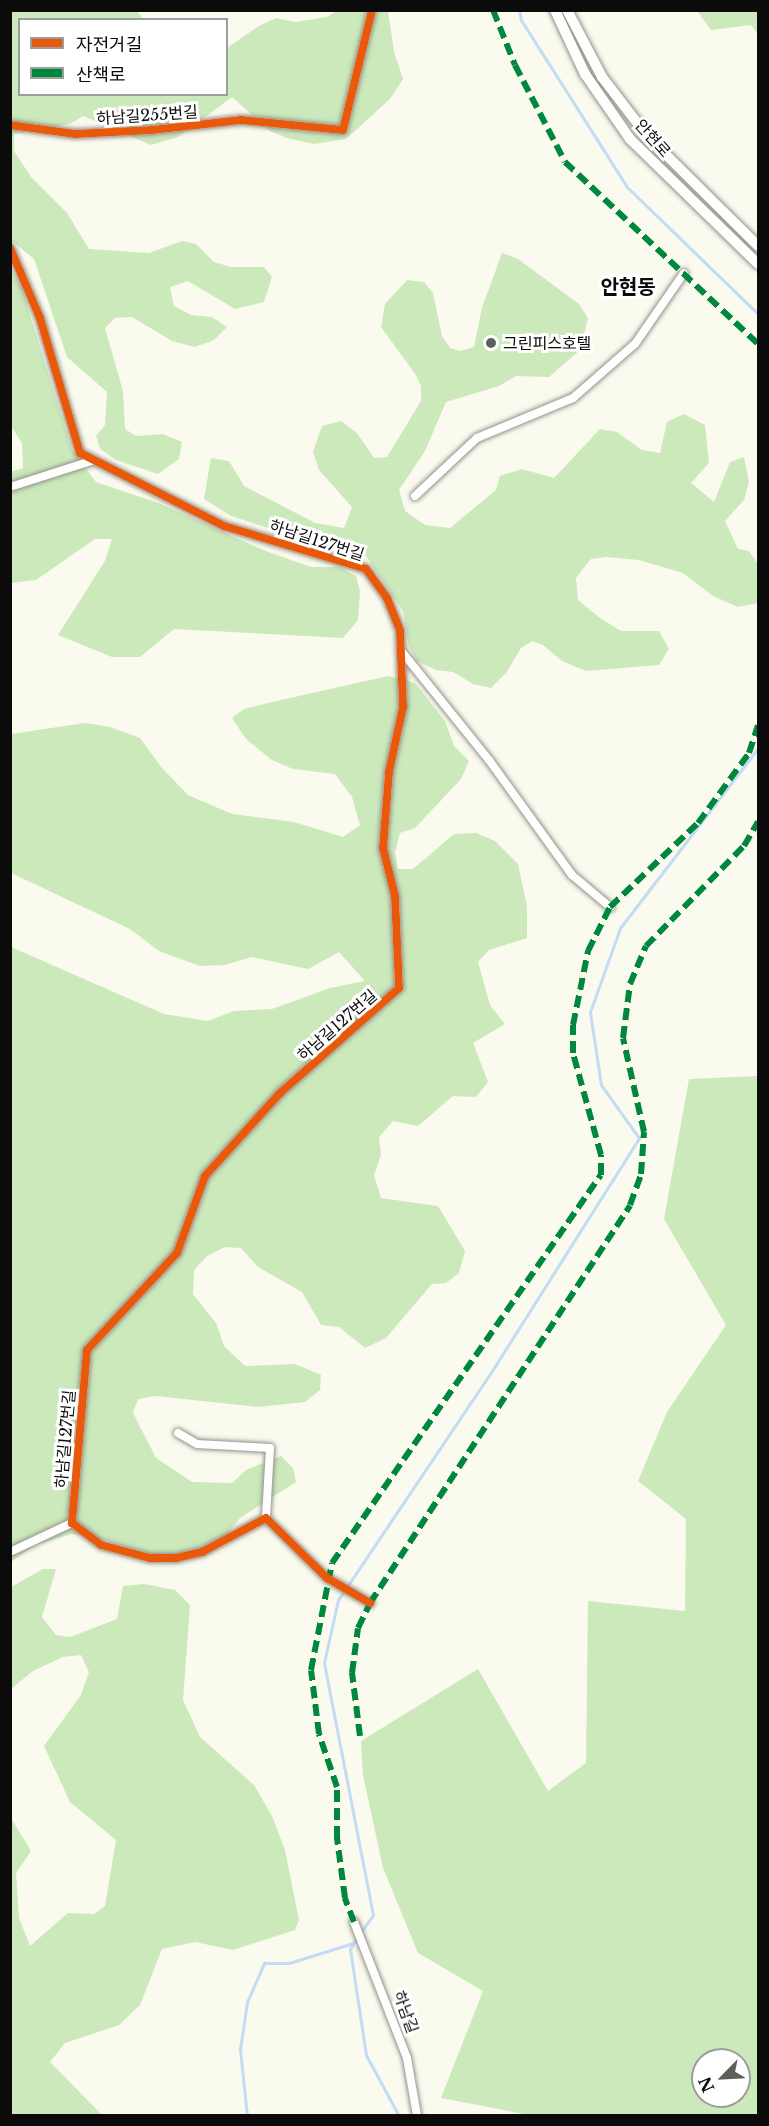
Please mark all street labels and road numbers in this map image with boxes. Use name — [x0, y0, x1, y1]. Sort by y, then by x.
street label: 하남길255번길 — [96, 102, 198, 128]
street label: 안현로 — [631, 115, 675, 161]
street label: 하남길127번길 — [267, 516, 367, 564]
street label: 하남길127번길 — [293, 985, 381, 1065]
street label: 하남길127번길 — [51, 1389, 79, 1489]
street label: 하남길 — [389, 1988, 423, 2036]

